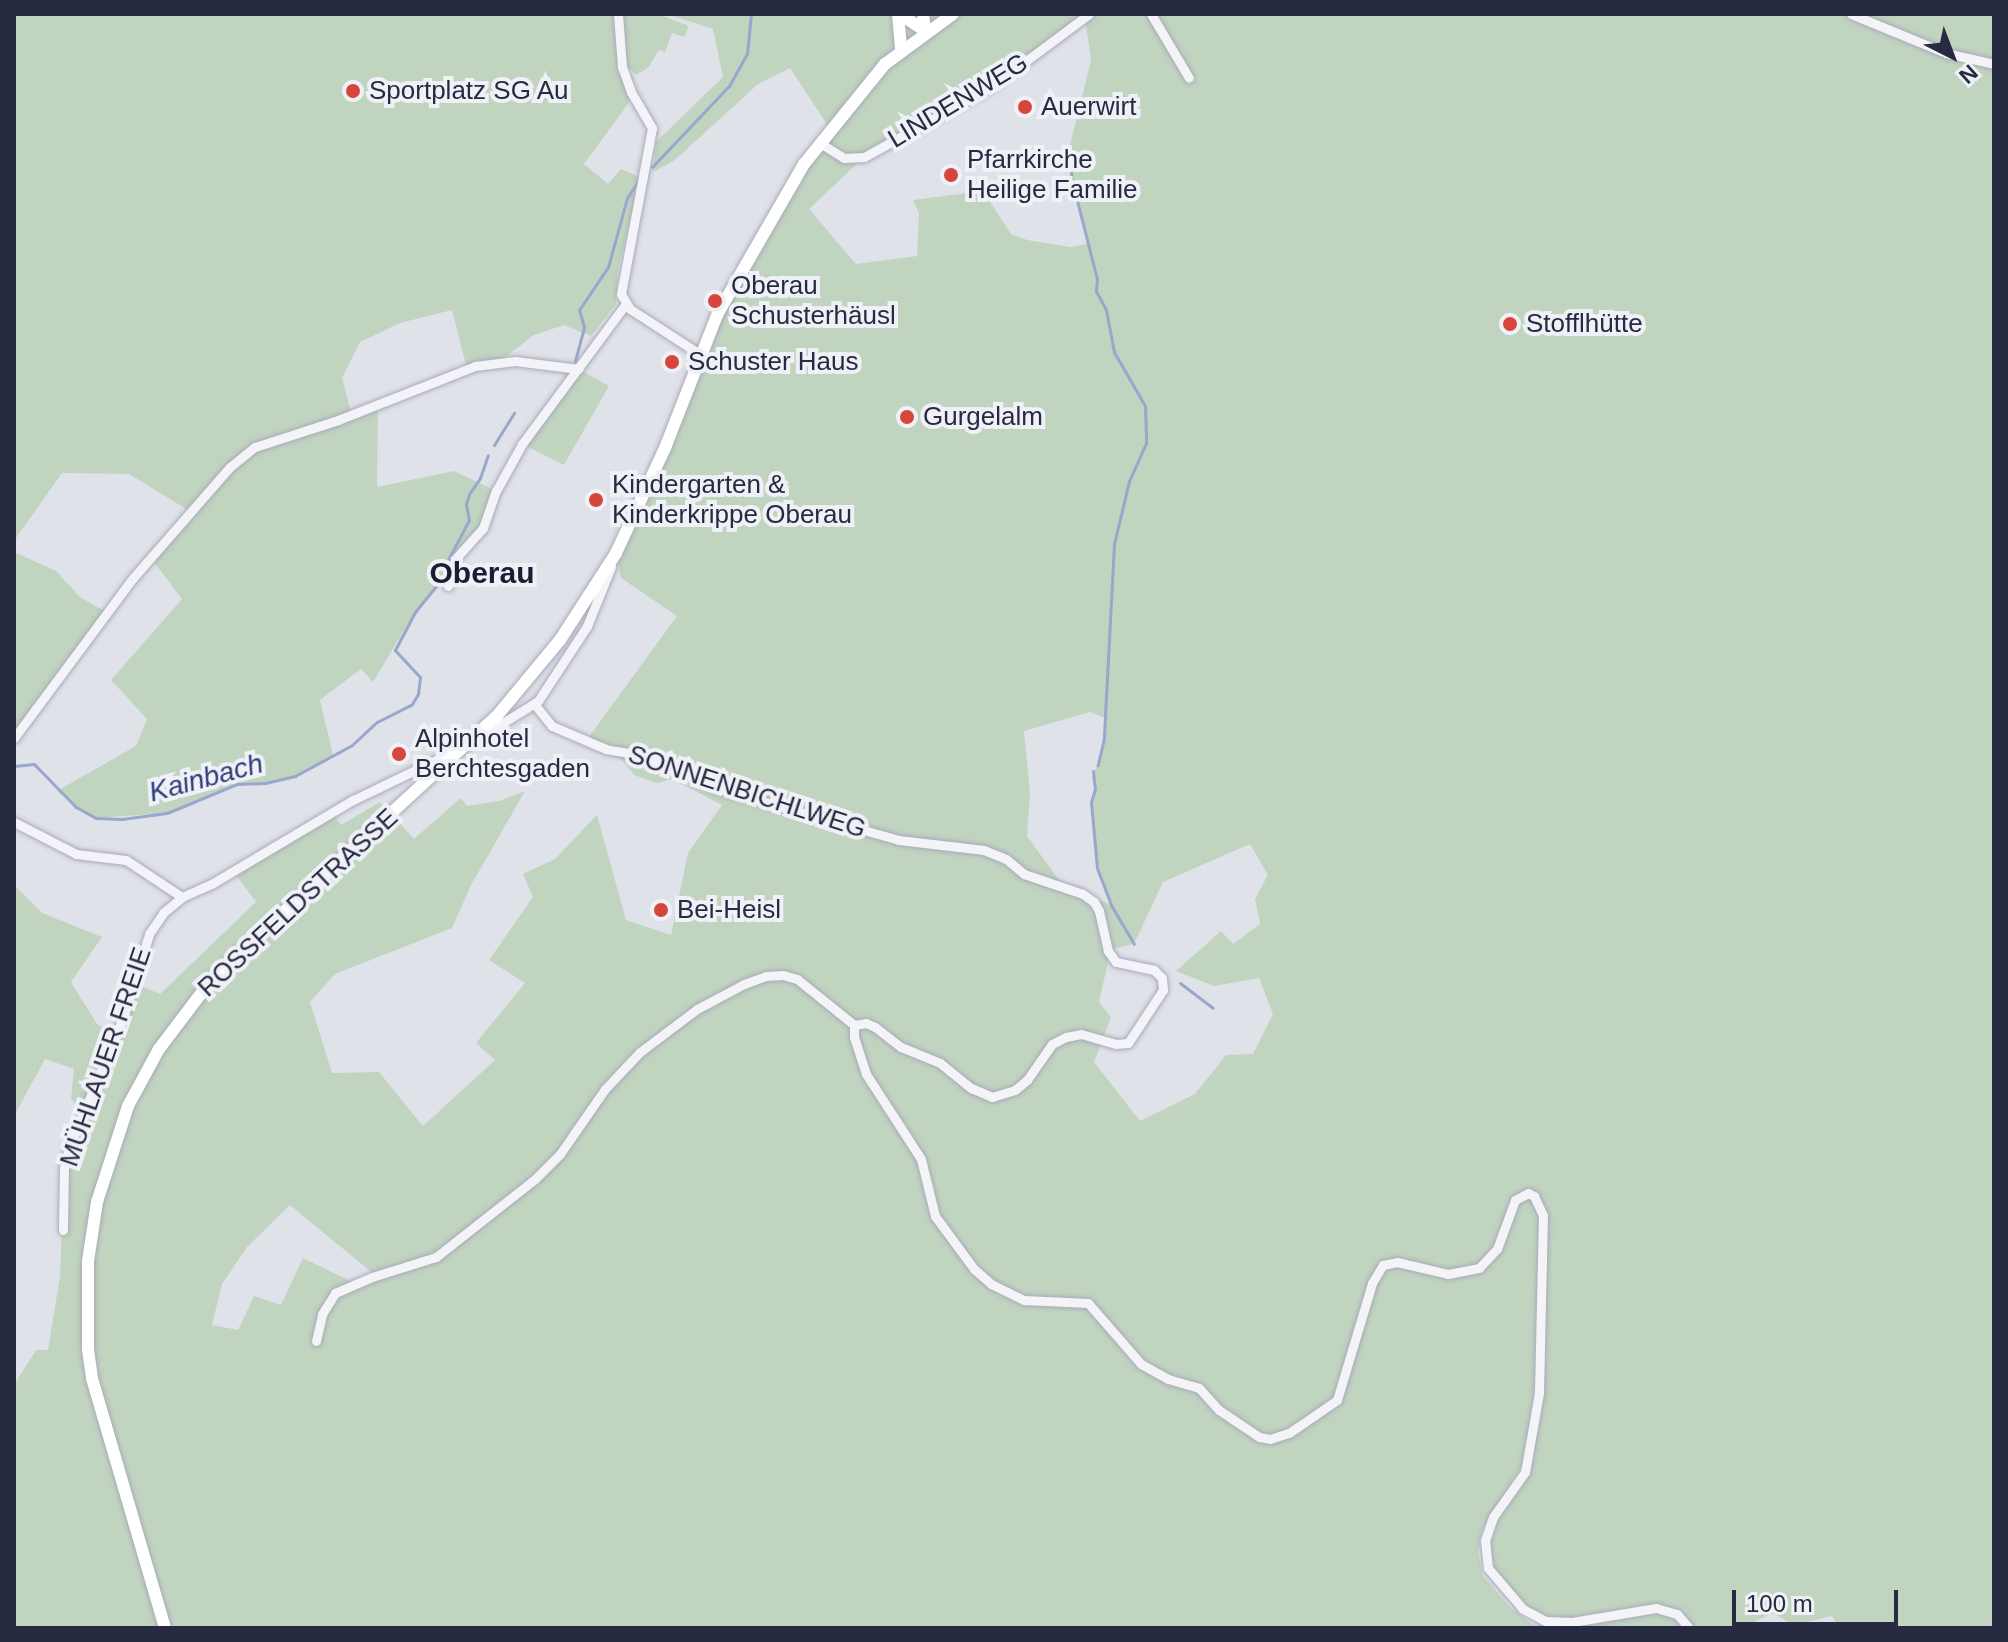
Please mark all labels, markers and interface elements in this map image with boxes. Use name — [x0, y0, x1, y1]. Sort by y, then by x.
north arrow — [1912, 16, 1992, 96]
street label: LINDENWEG — [882, 47, 1034, 155]
text: N — [1954, 60, 1983, 89]
place label: Sportplatz SG Au — [369, 75, 570, 107]
marker: Sportplatz SG Au — [344, 82, 362, 100]
place label: Auerwirt — [1041, 91, 1136, 123]
marker: Auerwirt — [1016, 98, 1034, 116]
place label: Pfarrkirche Heilige Familie — [967, 144, 1137, 206]
marker: Pfarrkirche Heilige Familie — [942, 166, 960, 184]
place label: Oberau Schusterhäusl — [731, 270, 896, 332]
marker: Oberau Schusterhäusl — [706, 292, 724, 310]
place label: Stofflhütte — [1526, 308, 1643, 340]
marker: Stofflhütte — [1501, 315, 1519, 333]
place label: Schuster Haus — [688, 346, 859, 378]
marker: Schuster Haus — [663, 353, 681, 371]
place label: Gurgelalm — [923, 401, 1043, 433]
marker: Gurgelalm — [898, 408, 916, 426]
place label: Kindergarten & Kinderkrippe Oberau — [612, 469, 852, 530]
marker: Kindergarten & Kinderkrippe Oberau — [587, 491, 605, 509]
district label: Oberau — [429, 555, 535, 591]
place label: Alpinhotel Berchtesgaden — [415, 723, 590, 784]
street label: SONNENBICHLWEG — [624, 739, 870, 845]
marker: Alpinhotel Berchtesgaden — [390, 745, 408, 763]
water label: Kainbach — [145, 747, 267, 809]
street label: ROSSFELDSTRASSE — [192, 802, 404, 1004]
place label: Bei-Heisl — [677, 894, 781, 926]
marker: Bei-Heisl — [652, 901, 670, 919]
street label: MÜHLAUER FREIE — [54, 943, 158, 1171]
scale bar — [1736, 1574, 1902, 1624]
text: 100 m — [1746, 1590, 1813, 1617]

